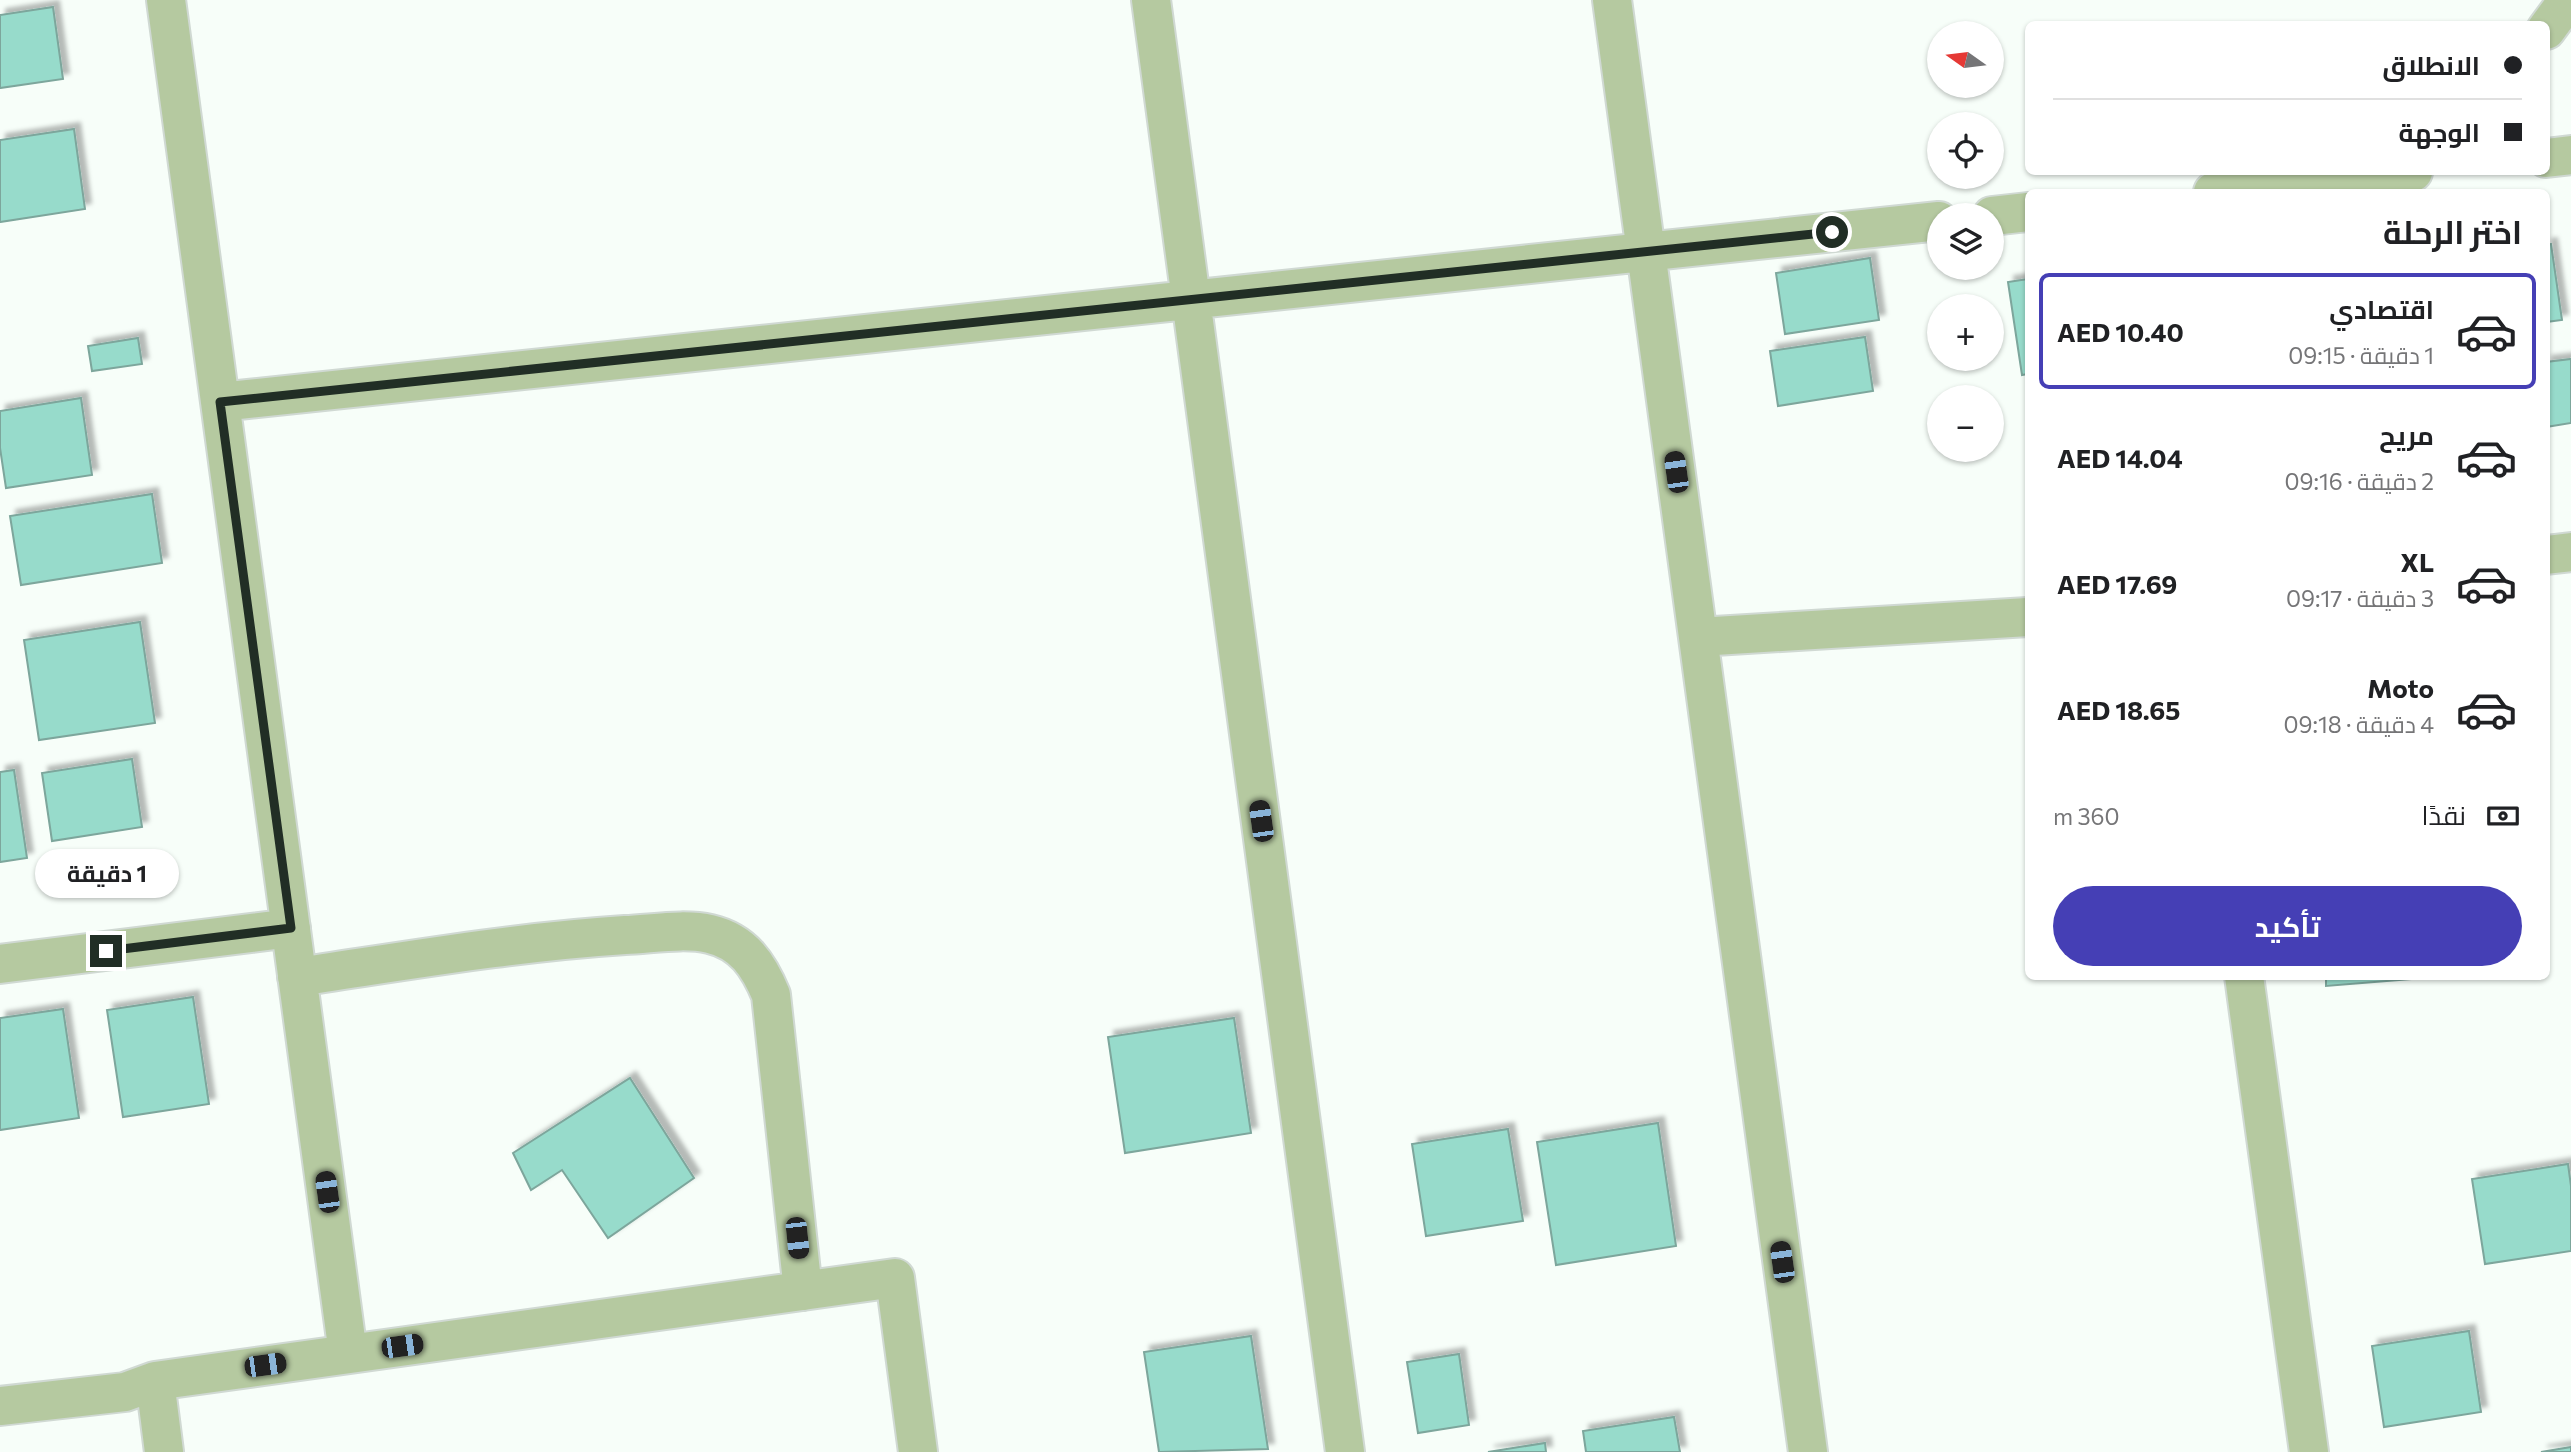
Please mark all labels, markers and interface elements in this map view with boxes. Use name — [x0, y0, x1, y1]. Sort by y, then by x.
north arrow — [1927, 21, 2004, 98]
map controls — [1927, 21, 2004, 462]
text: الانطلاق — [2382, 49, 2480, 80]
button: locate — [1927, 112, 2004, 189]
text: الوجهة — [2399, 116, 2480, 147]
button: layers — [1927, 203, 2004, 280]
text: اختر الرحلة — [2383, 211, 2522, 251]
route start — [1816, 216, 1848, 248]
text: اقتصادي — [2329, 293, 2434, 324]
button: + — [1927, 294, 2004, 371]
icon: car — [2455, 300, 2518, 363]
text: AED 10.40 — [2057, 316, 2184, 347]
text: 1 دقيقة · 09:15 — [2288, 341, 2434, 369]
button: − — [1927, 385, 2004, 462]
text: مريح — [2379, 419, 2434, 450]
icon: car — [2455, 426, 2518, 489]
text: AED 14.04 — [2057, 442, 2183, 473]
car — [1663, 450, 1690, 494]
text: 2 دقيقة · 09:16 — [2285, 467, 2434, 495]
text: XL — [2400, 546, 2434, 577]
icon: car — [2455, 552, 2518, 615]
text: AED 17.69 — [2057, 568, 2177, 599]
text: 3 دقيقة · 09:17 — [2286, 584, 2434, 612]
text: Moto — [2367, 672, 2434, 703]
icon: car — [2455, 678, 2518, 741]
text: AED 18.65 — [2057, 694, 2180, 725]
text: 4 دقيقة · 09:18 — [2284, 710, 2434, 738]
icon: cash — [2484, 797, 2522, 835]
car — [1248, 799, 1275, 843]
text: نقدًا — [2422, 799, 2466, 830]
text: 360 m — [2053, 802, 2120, 830]
callout: 1 دقيقة — [34, 850, 178, 898]
text: 1 دقيقة — [67, 859, 147, 887]
button: تأكيد — [2053, 886, 2522, 966]
route end — [90, 935, 122, 967]
car — [314, 1170, 341, 1214]
car — [785, 1216, 810, 1260]
car — [1769, 1240, 1796, 1284]
car — [380, 1333, 425, 1359]
car — [243, 1352, 288, 1378]

